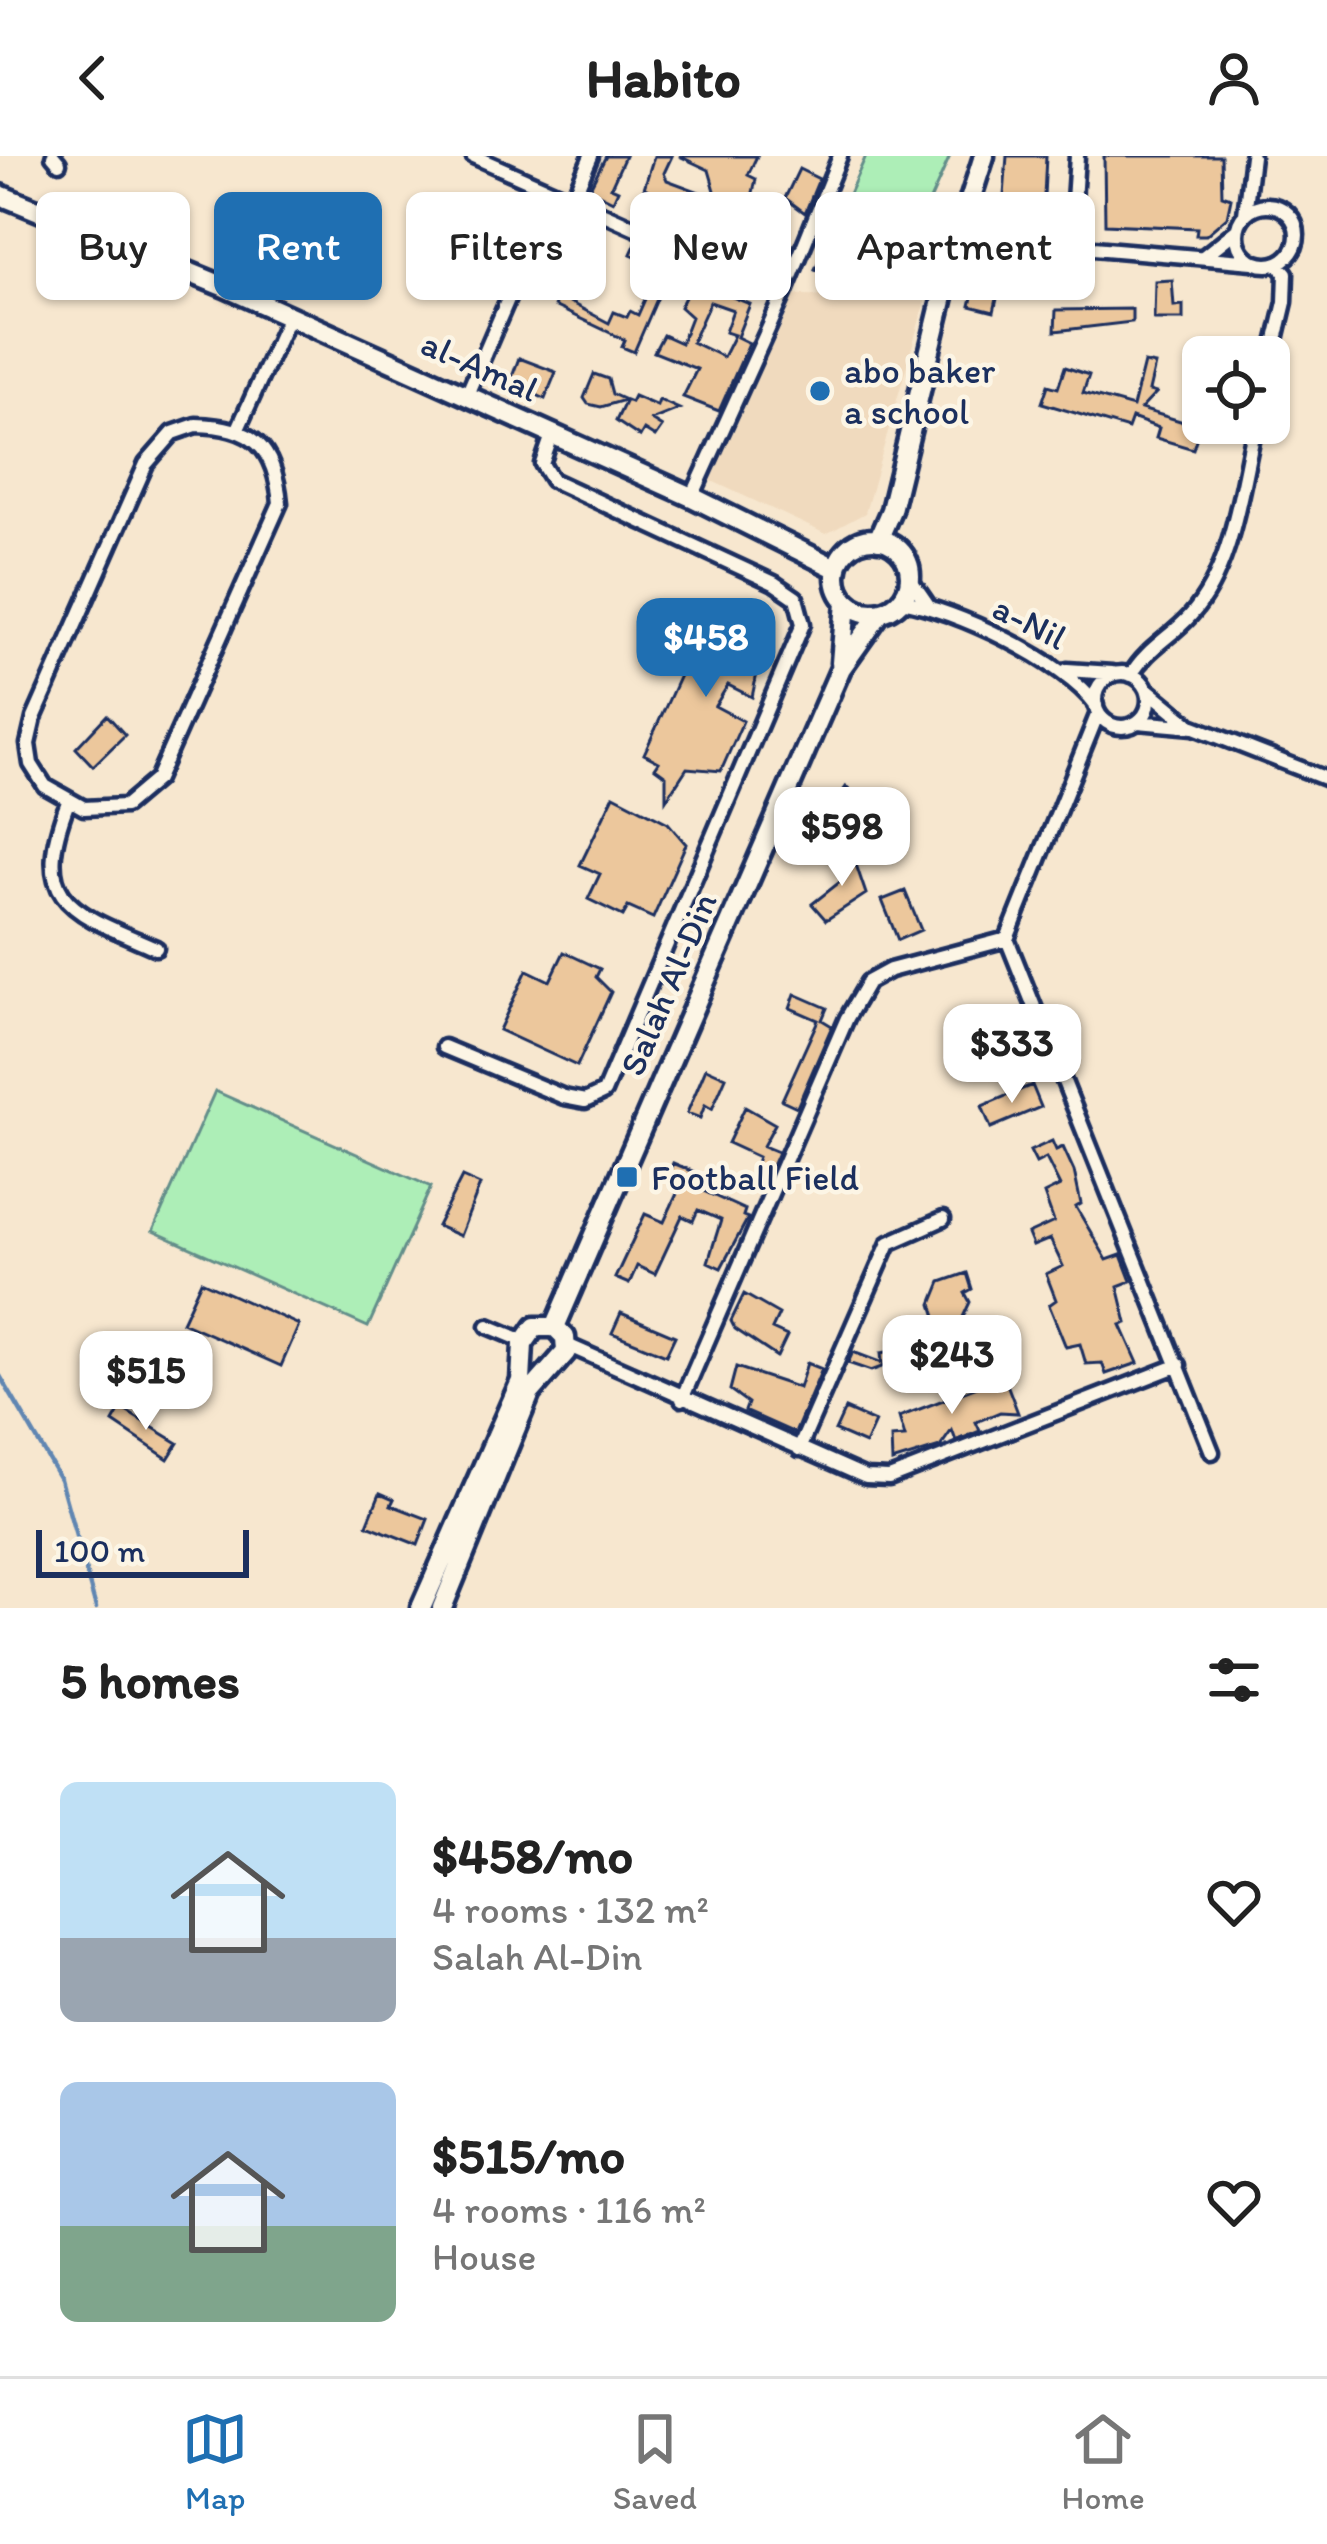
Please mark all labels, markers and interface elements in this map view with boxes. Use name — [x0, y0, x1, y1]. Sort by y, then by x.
icon: back — [60, 45, 126, 111]
icon: person — [1201, 45, 1267, 111]
text: Habito — [586, 46, 741, 111]
chip: Buy — [36, 192, 190, 300]
chip: Rent — [214, 192, 382, 300]
chip: Filters — [406, 192, 606, 300]
chip: New — [630, 192, 791, 300]
chip: Apartment — [815, 192, 1095, 300]
street label: al-Amal — [415, 321, 545, 411]
map controls — [1182, 336, 1290, 444]
button: locate — [1182, 336, 1290, 444]
place label: abo baker a school — [844, 349, 996, 433]
marker: abo baker a school — [807, 378, 833, 404]
street label: a-Nil — [986, 585, 1074, 659]
pin: $458 — [635, 598, 777, 700]
text: $458 — [663, 613, 749, 660]
pin: $598 — [771, 787, 913, 889]
text: $598 — [801, 802, 883, 849]
street label: Salah Al-Din — [610, 886, 726, 1082]
pin: $333 — [941, 1004, 1083, 1106]
text: $333 — [970, 1019, 1054, 1066]
place label: Football Field — [651, 1156, 859, 1199]
marker: Football Field — [614, 1164, 640, 1190]
pin: $243 — [881, 1315, 1023, 1417]
text: $243 — [910, 1330, 994, 1377]
pin: $515 — [75, 1331, 217, 1433]
text: $515 — [107, 1346, 185, 1393]
scale bar — [36, 1524, 249, 1577]
text: 100 m — [54, 1531, 145, 1570]
icon: filters — [1201, 1647, 1267, 1713]
text: 5 homes — [60, 1650, 240, 1711]
text: $458/mo — [432, 1825, 633, 1886]
icon: home — [156, 1830, 300, 1974]
icon: heart — [1201, 1869, 1267, 1935]
text: 4 rooms · 132 m² — [432, 1886, 709, 1933]
text: Salah Al-Din — [432, 1933, 643, 1980]
text: $515/mo — [432, 2125, 625, 2186]
icon: home — [156, 2130, 300, 2274]
icon: heart — [1201, 2169, 1267, 2235]
text: 4 rooms · 116 m² — [432, 2186, 706, 2233]
text: House — [432, 2233, 536, 2280]
tab: Map — [182, 2406, 248, 2517]
tab: Saved — [613, 2406, 697, 2517]
tab: Home — [1062, 2406, 1145, 2517]

